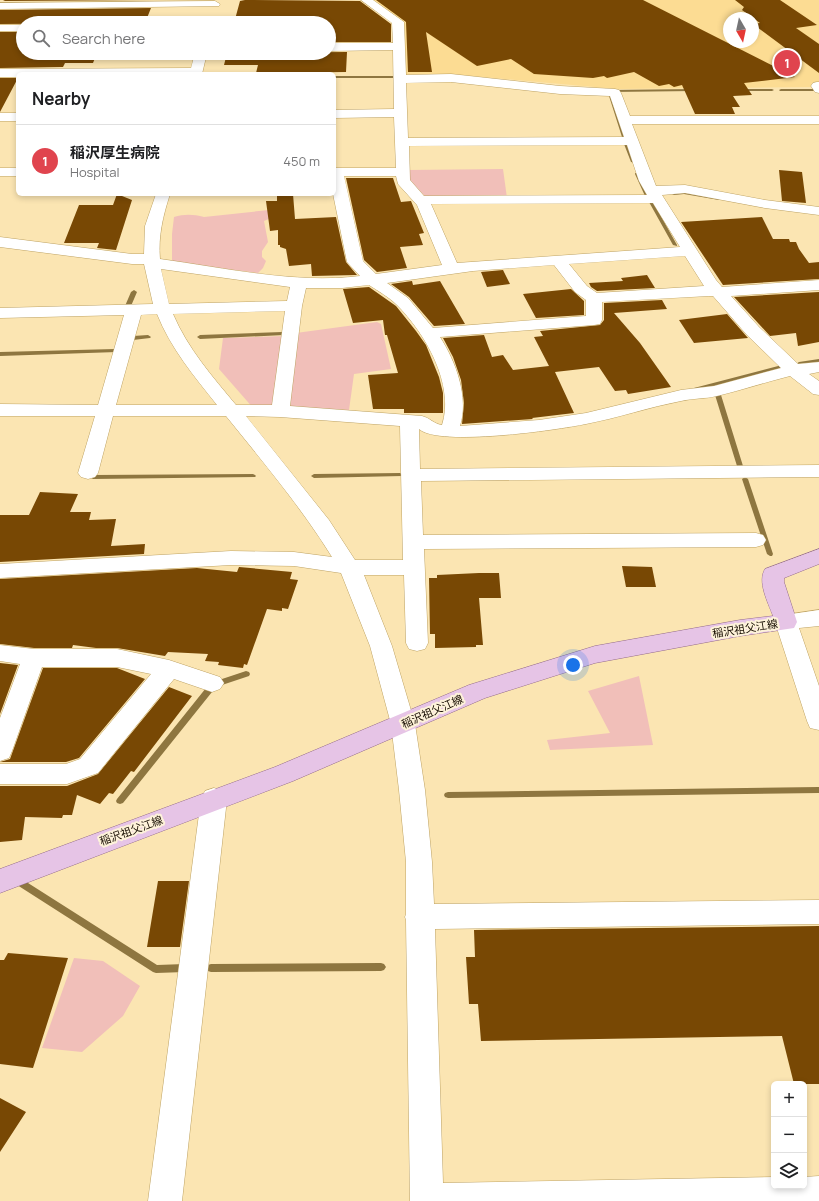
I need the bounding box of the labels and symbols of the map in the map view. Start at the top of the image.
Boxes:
north arrow [723,12,759,48]
pin: 1 [774,48,800,78]
street label: 稲沢祖父江線 [711,615,779,641]
your location [563,655,583,675]
street label: 稲沢祖父江線 [399,691,465,731]
street label: 稲沢祖父江線 [97,812,165,848]

